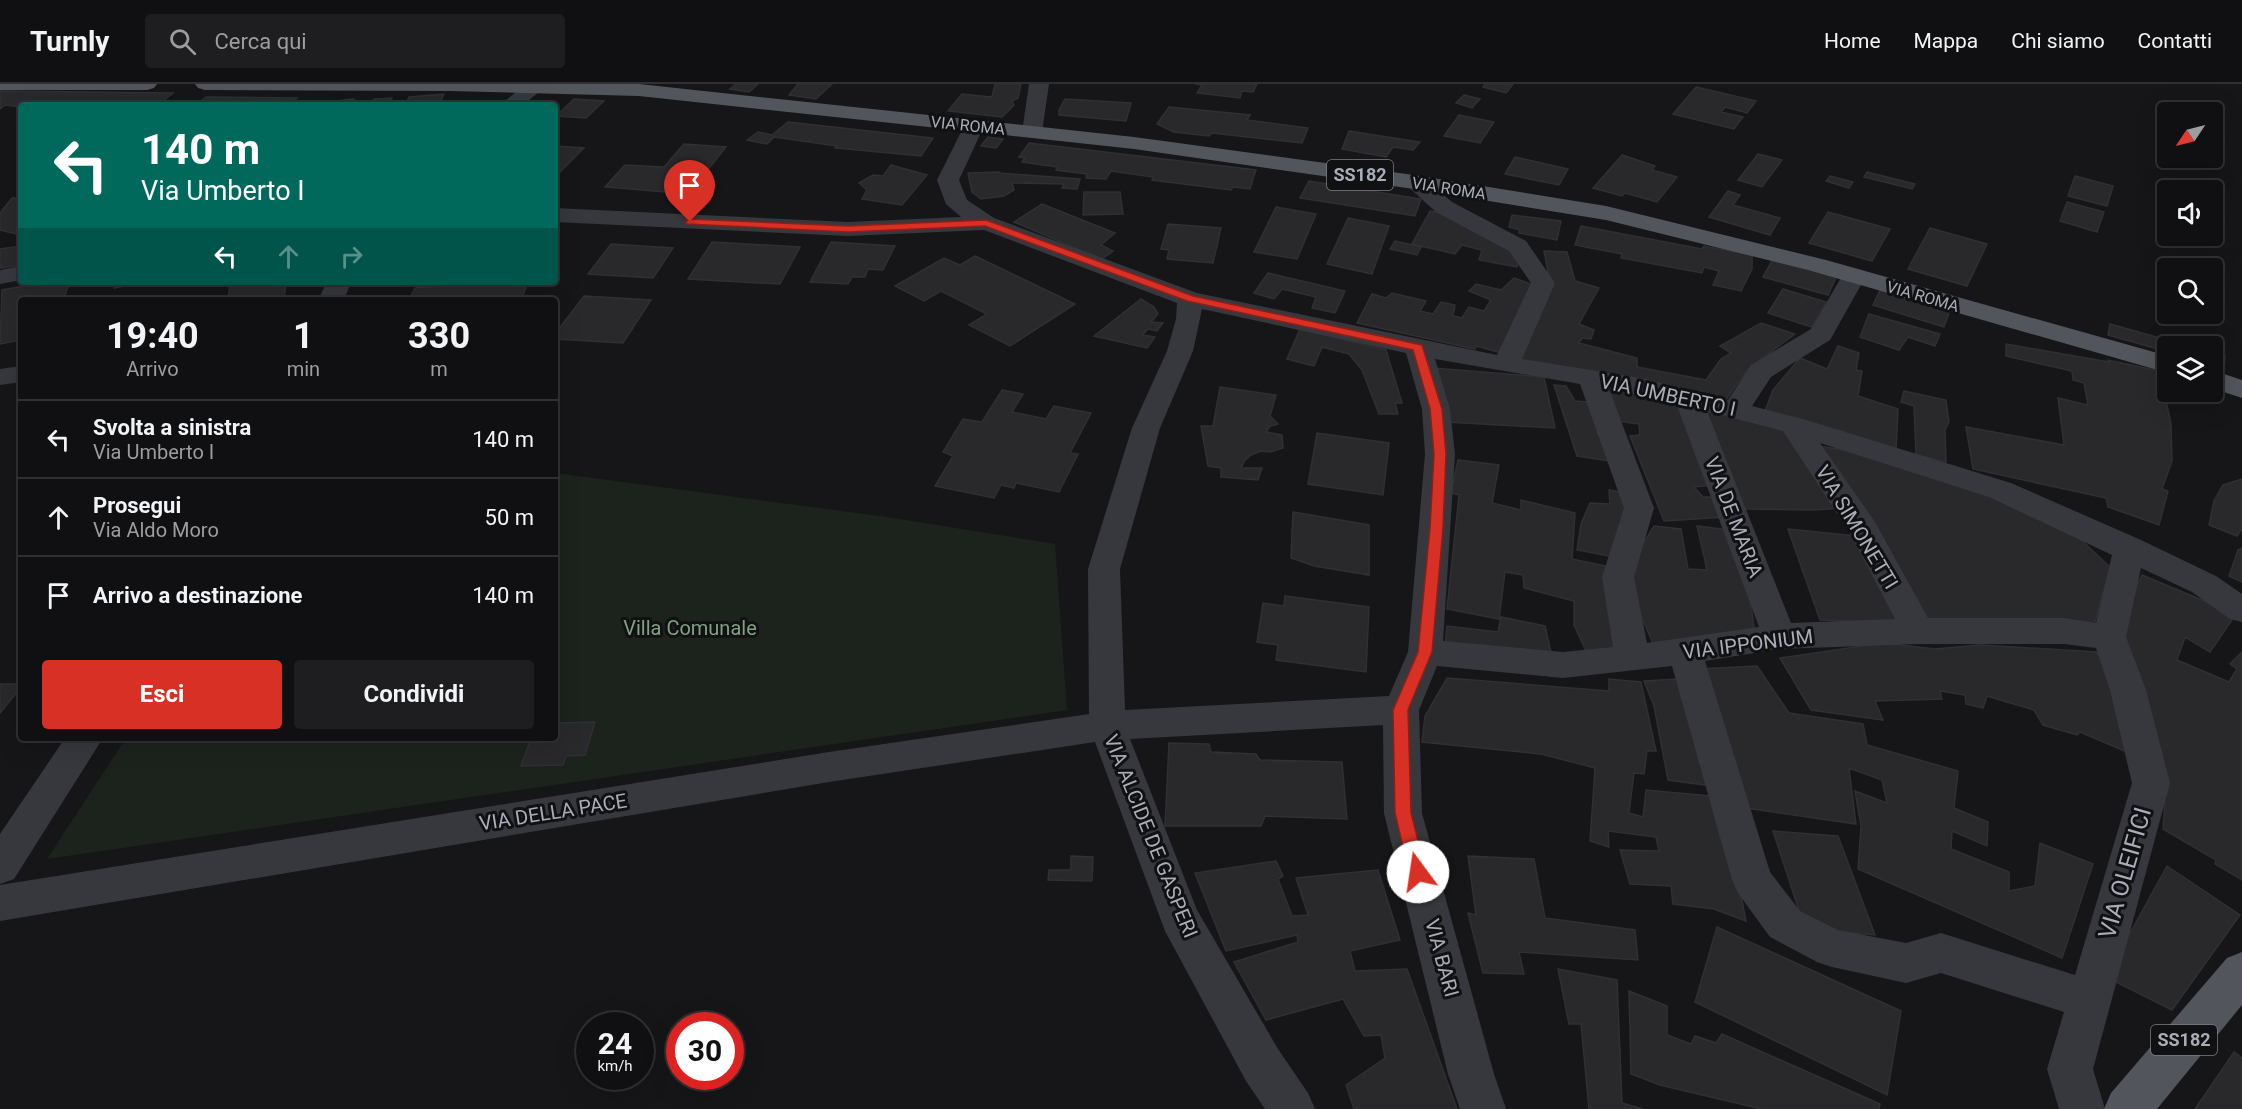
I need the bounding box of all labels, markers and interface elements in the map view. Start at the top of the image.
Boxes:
search box [145,14,565,68]
text: Turnly [30,25,109,58]
icon: search [166,25,199,58]
text: Cerca qui [214,29,307,54]
text: Home [1824,29,1881,53]
text: Mappa [1914,29,1978,53]
text: Chi siamo [2011,29,2105,53]
text: Contatti [2138,29,2212,53]
north arrow [2157,102,2223,168]
map controls [2157,102,2223,402]
street label: VIA ROMA [930,112,1007,139]
text: 140 m [141,125,260,174]
icon: left [42,126,120,204]
pin [664,160,715,222]
road number: SS182 [1327,160,1393,190]
icon: arrive [673,169,706,202]
street label: VIA ROMA [1411,173,1488,204]
text: Via Umberto I [141,175,305,207]
button: sound [2157,180,2223,246]
icon: left [209,240,242,273]
icon: ahead [272,240,305,273]
icon: right [335,240,368,273]
button: search [2157,258,2223,324]
street label: VIA ROMA [1884,277,1962,316]
text: 19:40 [106,315,199,357]
text: 1 [293,315,314,357]
text: 330 [408,315,470,357]
button: layers [2157,336,2223,402]
text: Arrivo [126,357,179,381]
text: min [287,357,320,381]
text: m [430,357,448,381]
street label: VIA UMBERTO I [1598,369,1738,421]
text: Svolta a sinistra [93,415,251,440]
icon: left [42,423,75,456]
text: 140 m [472,427,534,452]
text: Via Umberto I [93,440,214,464]
street label: VIA DE MARIA [1700,453,1768,581]
street label: VIA SIMONETTI [1811,461,1903,593]
text: Prosegui [93,493,181,518]
icon: ahead [42,501,75,534]
text: 50 m [485,505,534,530]
text: Via Aldo Moro [93,518,219,542]
icon: arrive [42,579,75,612]
text: Arrivo a destinazione [93,583,302,608]
text: 140 m [472,583,534,608]
park label: Villa Comunale [623,616,757,640]
street label: VIA IPPONIUM [1682,624,1814,664]
button: Esci [42,660,282,729]
button: Condividi [294,660,534,729]
street label: VIA ALCIDE DE GASPERI [1099,731,1203,941]
street label: VIA DELLA PACE [477,788,629,836]
street label: VIA OLEIFICI [2093,804,2157,942]
position arrow [1386,840,1450,904]
street label: VIA BARI [1420,916,1464,1000]
speed limit sign: 30 [666,1012,744,1090]
road number: SS182 [2151,1025,2217,1055]
text: 24 [598,1026,632,1061]
text: km/h [597,1057,633,1075]

